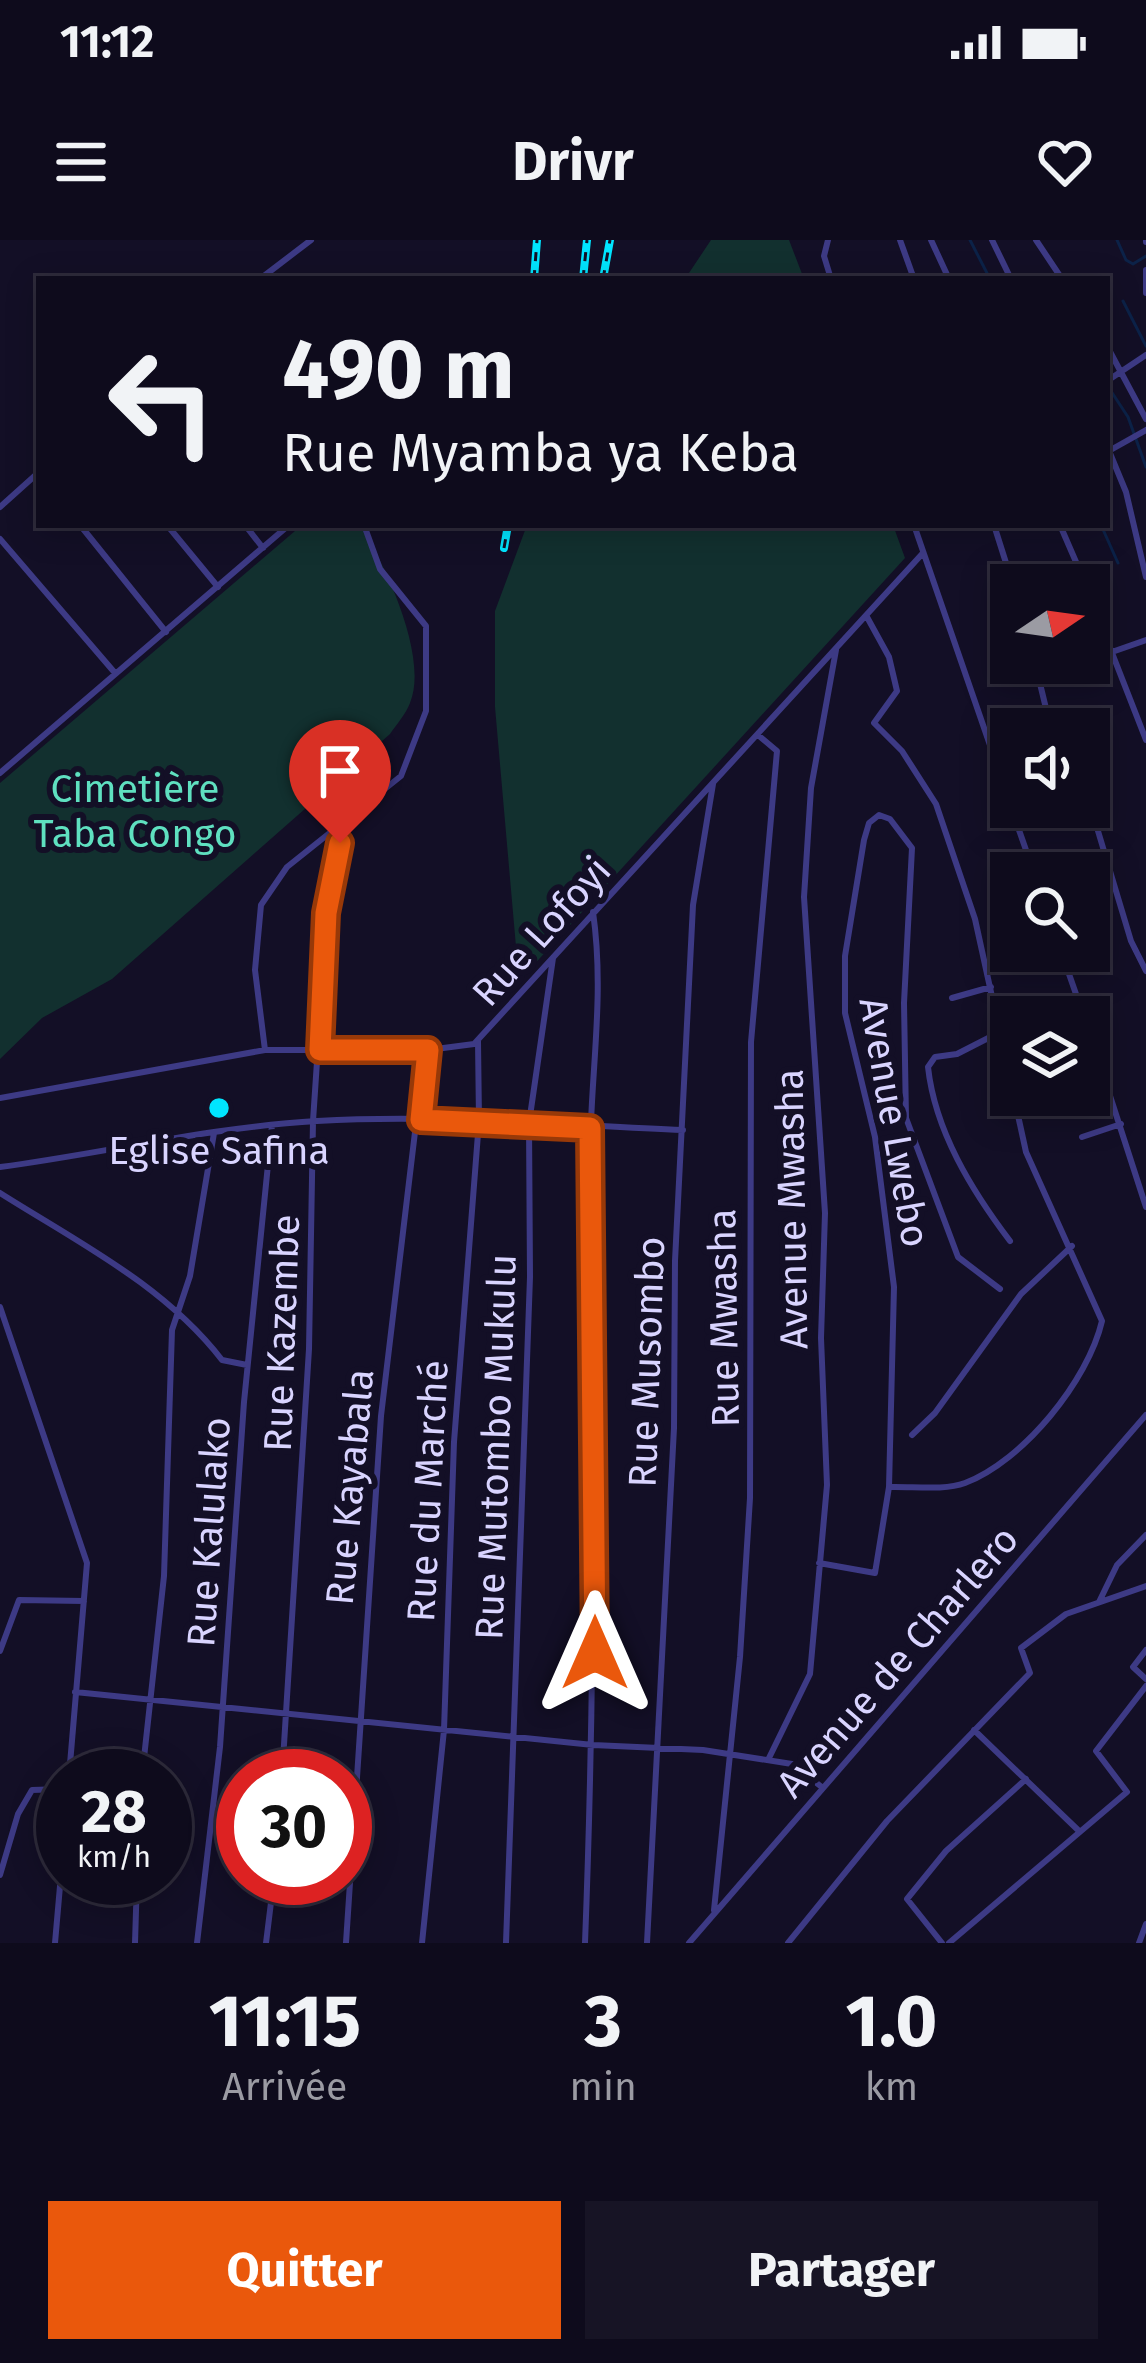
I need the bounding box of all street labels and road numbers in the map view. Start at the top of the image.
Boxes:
street label: Rue Lofoyi [463,848,621,1016]
street label: Avenue Lwebo [849,994,939,1251]
street label: Avenue Mwasha [767,1068,817,1350]
street label: Rue Mwasha [699,1208,749,1428]
street label: Rue Kazembe [255,1213,309,1453]
street label: Rue Musombo [620,1236,674,1488]
street label: Rue Mutombo Mukulu [466,1253,526,1641]
street label: Rue du Marché [398,1359,458,1623]
street label: Rue Kayabala [317,1367,383,1607]
street label: Rue Kalulako [178,1416,240,1649]
street label: Avenue de Charlero [767,1517,1028,1807]

